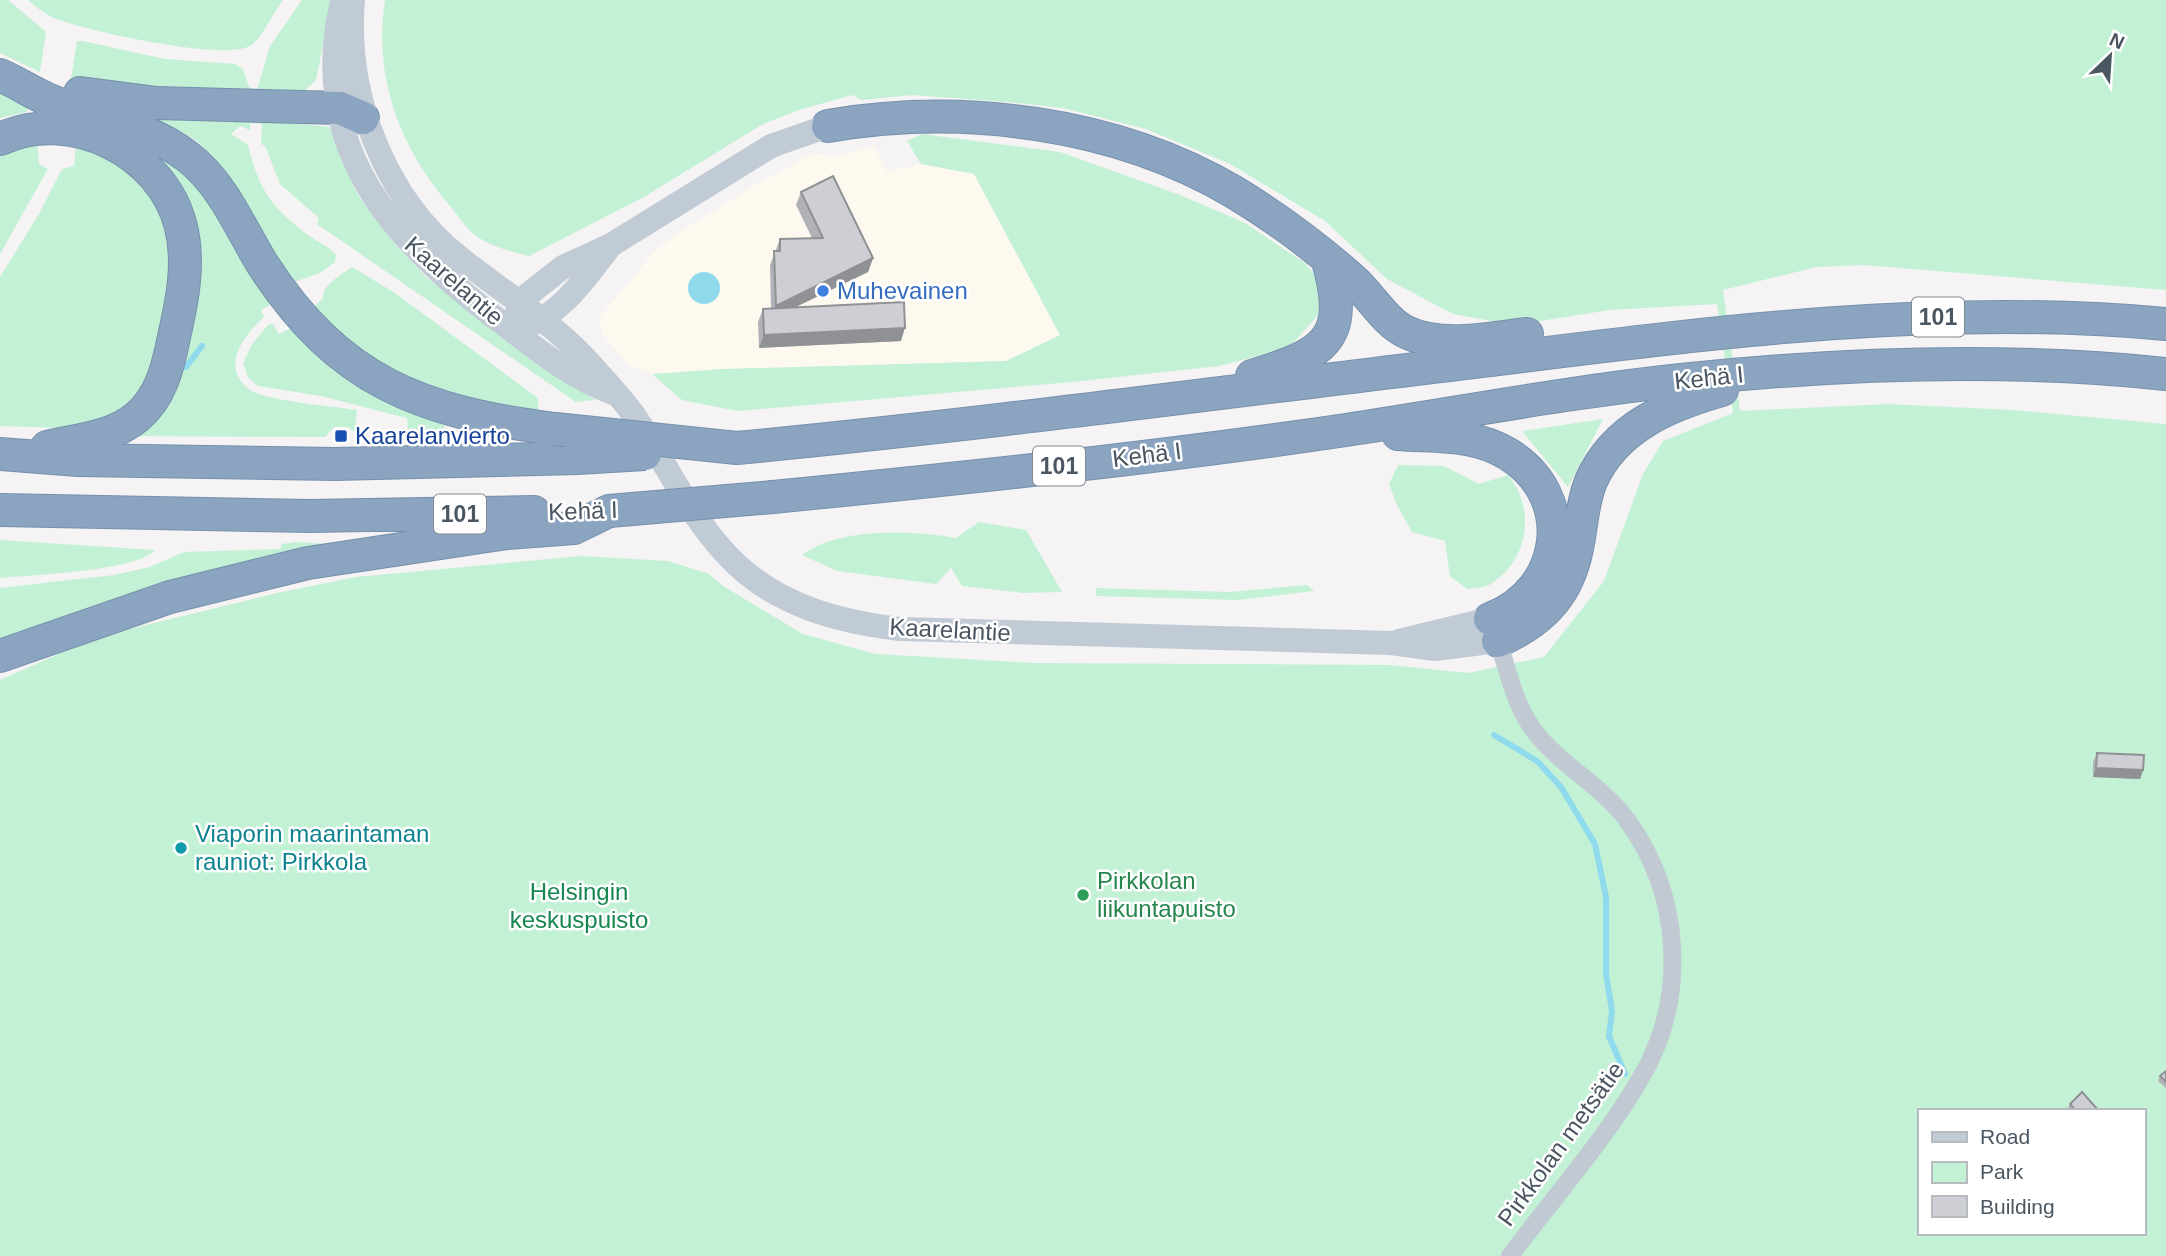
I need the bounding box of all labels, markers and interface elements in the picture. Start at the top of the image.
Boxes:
north arrow [2075,21,2145,91]
text: N [2106,29,2128,53]
street label: Kaarelantie [400,231,509,331]
place label: Muhevainen [837,277,968,304]
marker: Muhevainen [815,283,831,299]
road number: 101 [1912,298,1964,336]
street label: Kehä I [1673,360,1745,395]
place label: Kaarelanvierto [355,422,510,449]
marker: Kaarelanvierto [333,428,349,444]
street label: Kehä I [1111,437,1183,472]
road number: 101 [1033,446,1085,486]
road number: 101 [434,494,486,534]
street label: Kehä I [548,496,618,525]
street label: Kaarelantie [889,613,1011,646]
place label: Viaporin maarintaman rauniot: Pirkkola [195,820,429,875]
marker: Viaporin maarintaman rauniot: Pirkkola [173,840,189,856]
place label: Pirkkolan liikuntapuisto [1097,867,1236,922]
park label: Helsingin keskuspuisto [510,878,648,933]
marker: Pirkkolan liikuntapuisto [1075,887,1091,903]
street label: Pirkkolan metsätie [1492,1056,1629,1231]
legend [1918,1109,2145,1235]
text: Road [1980,1125,2030,1148]
text: Park [1980,1160,2024,1183]
text: Building [1980,1195,2055,1218]

